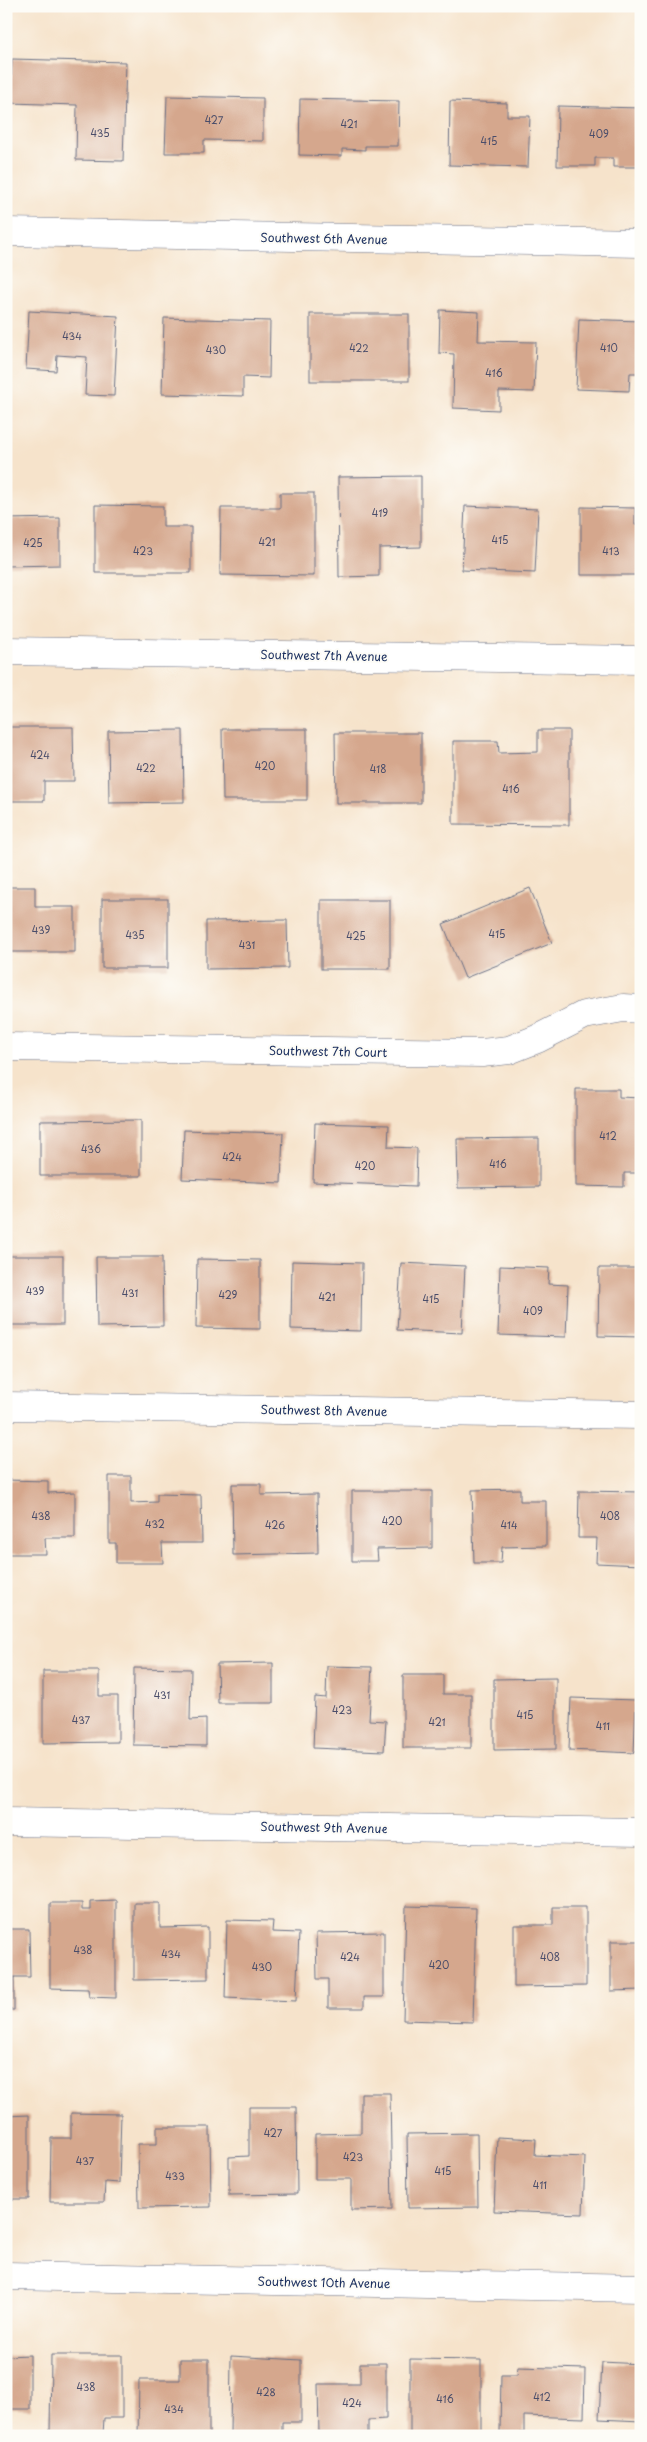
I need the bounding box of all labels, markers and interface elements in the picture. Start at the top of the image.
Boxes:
house number: 427 [205,112,224,127]
house number: 421 [340,116,358,131]
house number: 435 [90,125,110,140]
house number: 409 [589,126,609,141]
house number: 415 [481,133,497,148]
street label: Southwest 6th Avenue [260,228,388,248]
house number: 434 [62,328,82,343]
house number: 422 [349,340,369,355]
house number: 410 [600,340,618,355]
house number: 430 [206,342,226,357]
house number: 416 [485,365,503,380]
house number: 419 [372,505,388,520]
house number: 415 [492,532,508,547]
house number: 421 [258,534,276,549]
house number: 425 [23,535,43,550]
house number: 423 [133,543,153,558]
house number: 413 [602,543,620,558]
street label: Southwest 7th Avenue [260,645,388,665]
house number: 424 [30,747,50,762]
house number: 420 [255,758,275,773]
house number: 422 [136,760,156,775]
house number: 418 [370,761,386,776]
house number: 416 [502,781,520,796]
house number: 439 [32,922,50,937]
house number: 415 [489,926,505,941]
house number: 435 [125,927,145,942]
house number: 425 [346,928,366,943]
house number: 431 [239,937,256,952]
street label: Southwest 7th Court [269,1041,387,1061]
house number: 412 [599,1128,617,1143]
house number: 436 [81,1141,101,1156]
house number: 424 [222,1149,242,1164]
house number: 416 [489,1156,507,1171]
house number: 420 [355,1158,375,1173]
house number: 439 [26,1283,44,1298]
house number: 431 [122,1285,139,1300]
house number: 429 [219,1287,238,1302]
house number: 421 [318,1289,336,1304]
house number: 415 [423,1291,439,1306]
house number: 409 [523,1303,543,1318]
street label: Southwest 8th Avenue [261,1400,388,1420]
house number: 438 [31,1508,51,1523]
house number: 408 [600,1508,620,1523]
house number: 420 [382,1513,402,1528]
house number: 432 [145,1516,165,1531]
house number: 426 [265,1517,285,1532]
house number: 414 [500,1517,518,1532]
house number: 431 [154,1687,171,1702]
house number: 423 [332,1702,352,1717]
house number: 415 [517,1707,533,1722]
house number: 437 [72,1712,91,1727]
house number: 421 [428,1714,446,1729]
house number: 411 [596,1718,610,1733]
street label: Southwest 9th Avenue [260,1817,388,1837]
house number: 438 [73,1942,93,1957]
house number: 434 [161,1946,181,1961]
house number: 424 [340,1949,360,1964]
house number: 408 [540,1949,560,1964]
house number: 420 [429,1957,449,1972]
house number: 430 [252,1959,272,1974]
house number: 427 [264,2125,283,2140]
house number: 423 [343,2149,363,2164]
house number: 437 [76,2153,95,2168]
house number: 415 [435,2163,451,2178]
house number: 433 [165,2168,185,2183]
house number: 411 [533,2177,547,2192]
street label: Southwest 10th Avenue [258,2272,391,2292]
house number: 438 [76,2379,96,2394]
house number: 428 [256,2384,276,2399]
house number: 412 [533,2389,551,2404]
house number: 416 [436,2391,454,2406]
house number: 424 [342,2395,362,2410]
house number: 434 [164,2401,184,2416]

